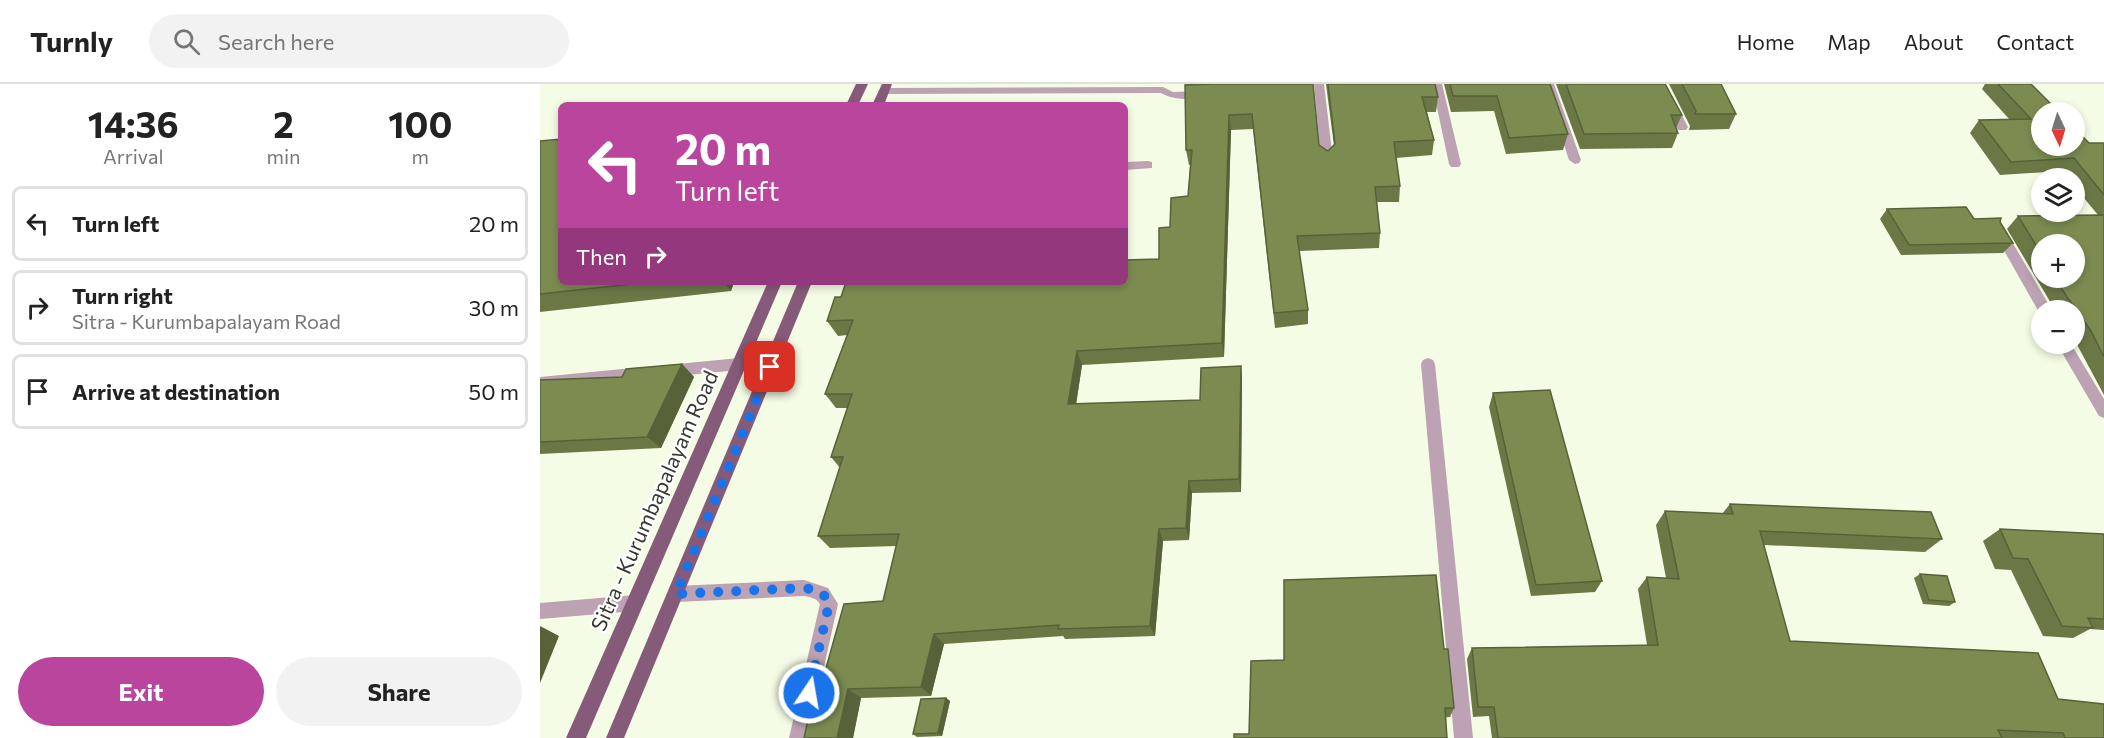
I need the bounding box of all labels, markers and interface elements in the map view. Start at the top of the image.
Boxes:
search box [149,14,569,68]
text: Turnly [30,24,113,58]
icon: search [170,25,203,58]
text: Search here [218,28,334,55]
text: Home [1737,29,1794,54]
text: Map [1827,29,1871,54]
text: About [1904,29,1963,54]
text: Contact [1996,29,2074,54]
text: 14:36 [88,101,179,145]
text: 2 [273,101,294,145]
text: 100 [388,101,452,145]
north arrow [2031,102,2085,156]
map controls [2031,102,2085,354]
text: 20 m [675,122,771,174]
icon: left [576,126,654,204]
text: Arrival [103,144,163,168]
text: min [266,144,301,168]
text: m [412,144,429,168]
button: layers [2031,168,2085,222]
text: Turn left [675,174,779,207]
icon: left [21,207,54,240]
text: Turn left [72,210,159,237]
text: 20 m [469,210,519,237]
button: + [2031,234,2085,288]
icon: right [639,240,672,273]
text: Then [576,243,627,270]
text: Turn right [72,282,173,309]
icon: right [21,291,54,324]
text: 30 m [469,294,519,321]
button: − [2031,300,2085,354]
text: Sitra - Kurumbapalayam Road [72,309,341,333]
pin [744,341,795,392]
icon: arrive [753,350,786,383]
street label: Sitra - Kurumbapalayam Road [585,366,722,634]
icon: arrive [21,375,54,408]
text: Arrive at destination [72,378,280,405]
text: 50 m [469,378,519,405]
button: Exit [18,657,264,726]
button: Share [276,657,522,726]
position arrow [777,661,841,725]

